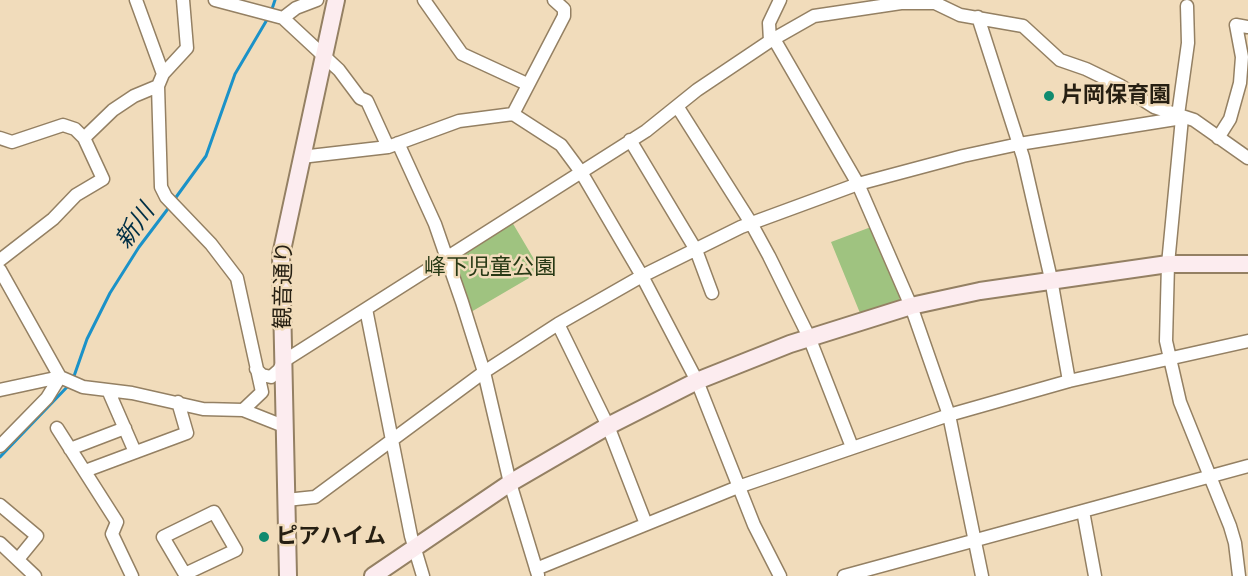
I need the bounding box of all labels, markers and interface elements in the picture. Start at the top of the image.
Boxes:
place label: 片岡保育園 [1061,83,1171,109]
marker: 片岡保育園 [1042,89,1056,103]
water label: 新川 [110,199,162,255]
street label: 観音通り [271,241,299,329]
park label: 峰下児童公園 [424,255,556,281]
place label: ピアハイム [276,524,386,550]
marker: ピアハイム [257,530,271,544]

